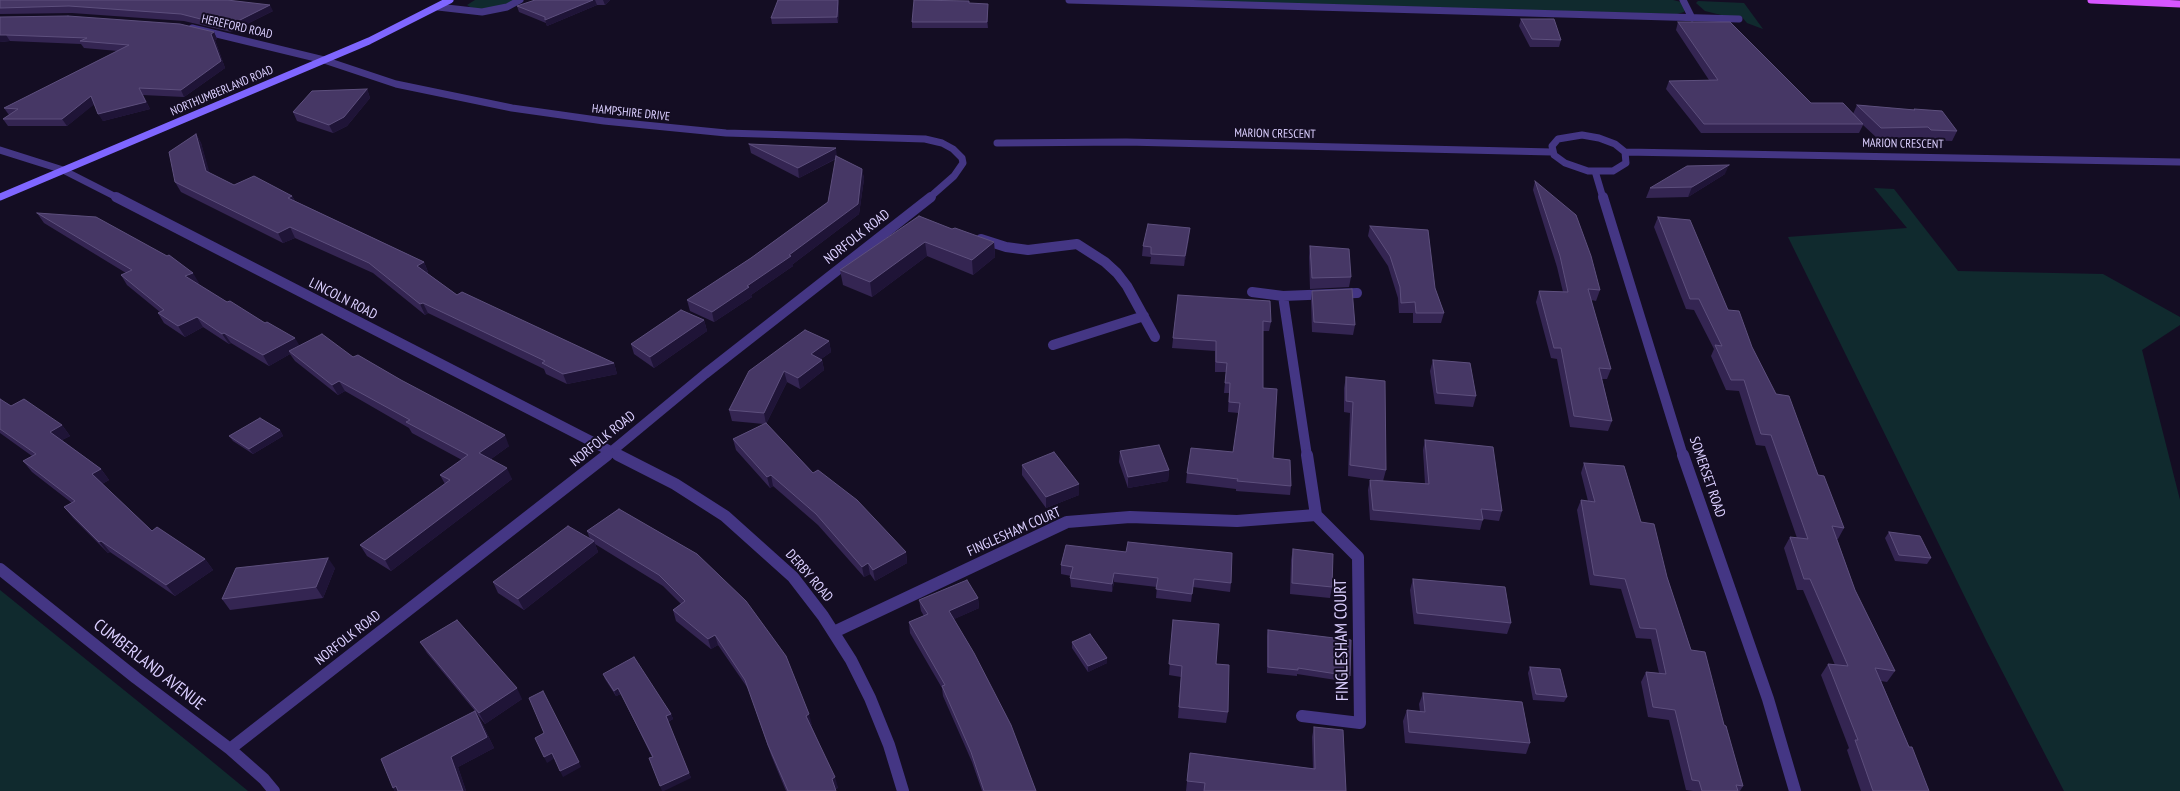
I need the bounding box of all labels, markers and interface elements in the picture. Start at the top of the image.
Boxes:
street label: HEREFORD ROAD [200,12,274,42]
street label: NORTHUMBERLAND ROAD [168,63,276,119]
street label: HAMPSHIRE DRIVE [591,102,671,124]
street label: MARION CRESCENT [1234,126,1316,142]
street label: MARION CRESCENT [1862,136,1944,152]
street label: NORFOLK ROAD [821,206,893,268]
street label: LINCOLN ROAD [306,275,380,323]
street label: NORFOLK ROAD [567,408,639,470]
street label: SOMERSET ROAD [1685,434,1729,520]
street label: FINGLESHAM COURT [965,504,1063,560]
street label: DERBY ROAD [782,546,836,606]
street label: FINGLESHAM COURT [1331,579,1353,701]
street label: NORFOLK ROAD [312,607,384,669]
street label: CUMBERLAND AVENUE [89,615,209,715]

